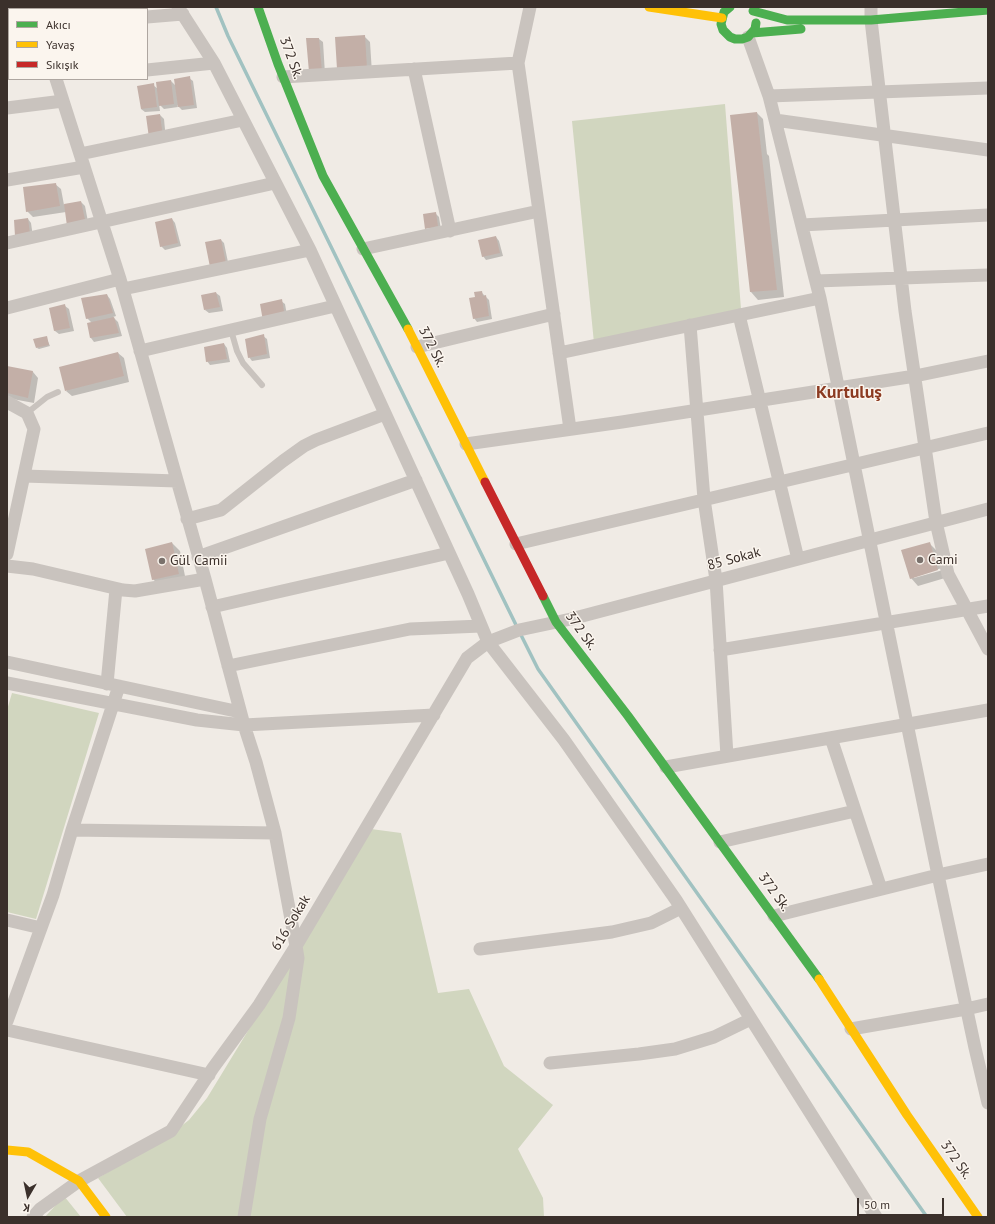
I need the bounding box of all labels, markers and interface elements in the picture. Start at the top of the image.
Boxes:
legend [8,8,148,80]
text: Akıcı [46,17,71,32]
street label: 372 Sk. [276,35,306,81]
text: Yavaş [46,37,75,52]
text: Sıkışık [46,57,79,72]
street label: 372 Sk. [415,324,449,370]
district label: Kurtuluş [816,382,882,404]
street label: 85 Sokak [706,544,762,574]
place label: Cami [928,552,958,568]
place label: Gül Camii [170,553,228,569]
marker: Cami [915,555,925,565]
marker: Gül Camii [157,556,167,566]
street label: 372 Sk. [561,608,601,654]
street label: 372 Sk. [754,869,794,915]
street label: 616 Sokak [268,892,314,954]
street label: 372 Sk. [937,1137,975,1183]
north arrow [8,1176,48,1216]
scale bar [859,1190,946,1216]
text: 50 m [864,1197,890,1212]
text: K [22,1200,31,1215]

